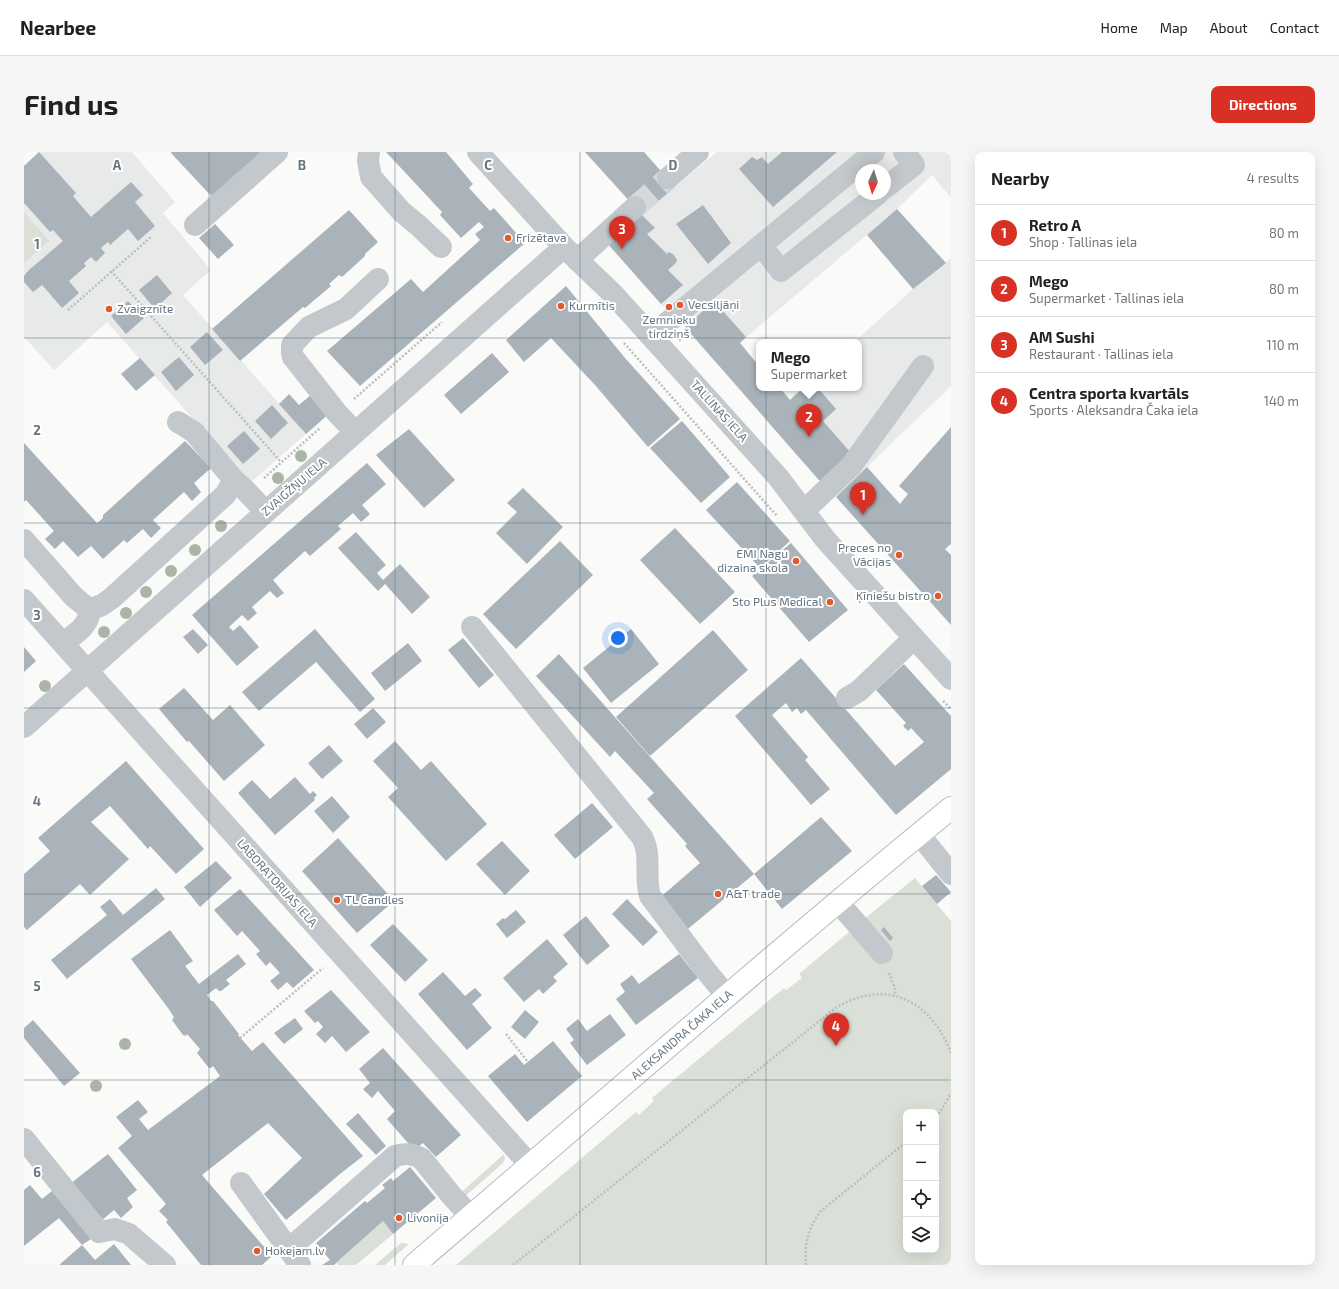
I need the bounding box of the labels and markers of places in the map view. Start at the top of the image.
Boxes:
pin: 3 [609,216,635,249]
place label: Frizētava [516,230,567,244]
marker: Frizētava [503,233,513,243]
place label: Vecsiljāņi [688,297,739,313]
place label: Kurmītis [569,298,615,312]
marker: Vecsiljāņi [675,300,685,310]
place label: Zvaigznīte [117,301,173,315]
marker: Kurmītis [556,301,566,311]
marker: Zemnieku tirdziņš [664,302,674,312]
marker: Zvaigznīte [104,304,114,314]
place label: Zemnieku tirdziņš [642,312,696,342]
pin: 2 [796,404,822,437]
pin: 1 [850,482,876,515]
place label: Preces no Vācijas [838,540,891,569]
place label: EMI Nagu dizaina skola [717,546,788,574]
marker: Preces no Vācijas [894,550,904,560]
marker: EMI Nagu dizaina skola [791,556,801,566]
place label: Ķīniešu bistro [856,588,930,604]
marker: Ķīniešu bistro [933,591,943,601]
place label: Sto Plus Medical [732,594,822,608]
marker: Sto Plus Medical [825,597,835,607]
place label: A&T trade [726,886,780,900]
marker: A&T trade [713,889,723,899]
place label: TL Candles [345,892,404,906]
marker: TL Candles [332,895,342,905]
pin: 4 [823,1013,849,1046]
place label: Livonija [407,1210,449,1225]
marker: Livonija [394,1213,404,1223]
place label: Hokejam.lv [265,1243,325,1258]
marker: Hokejam.lv [252,1246,262,1256]

